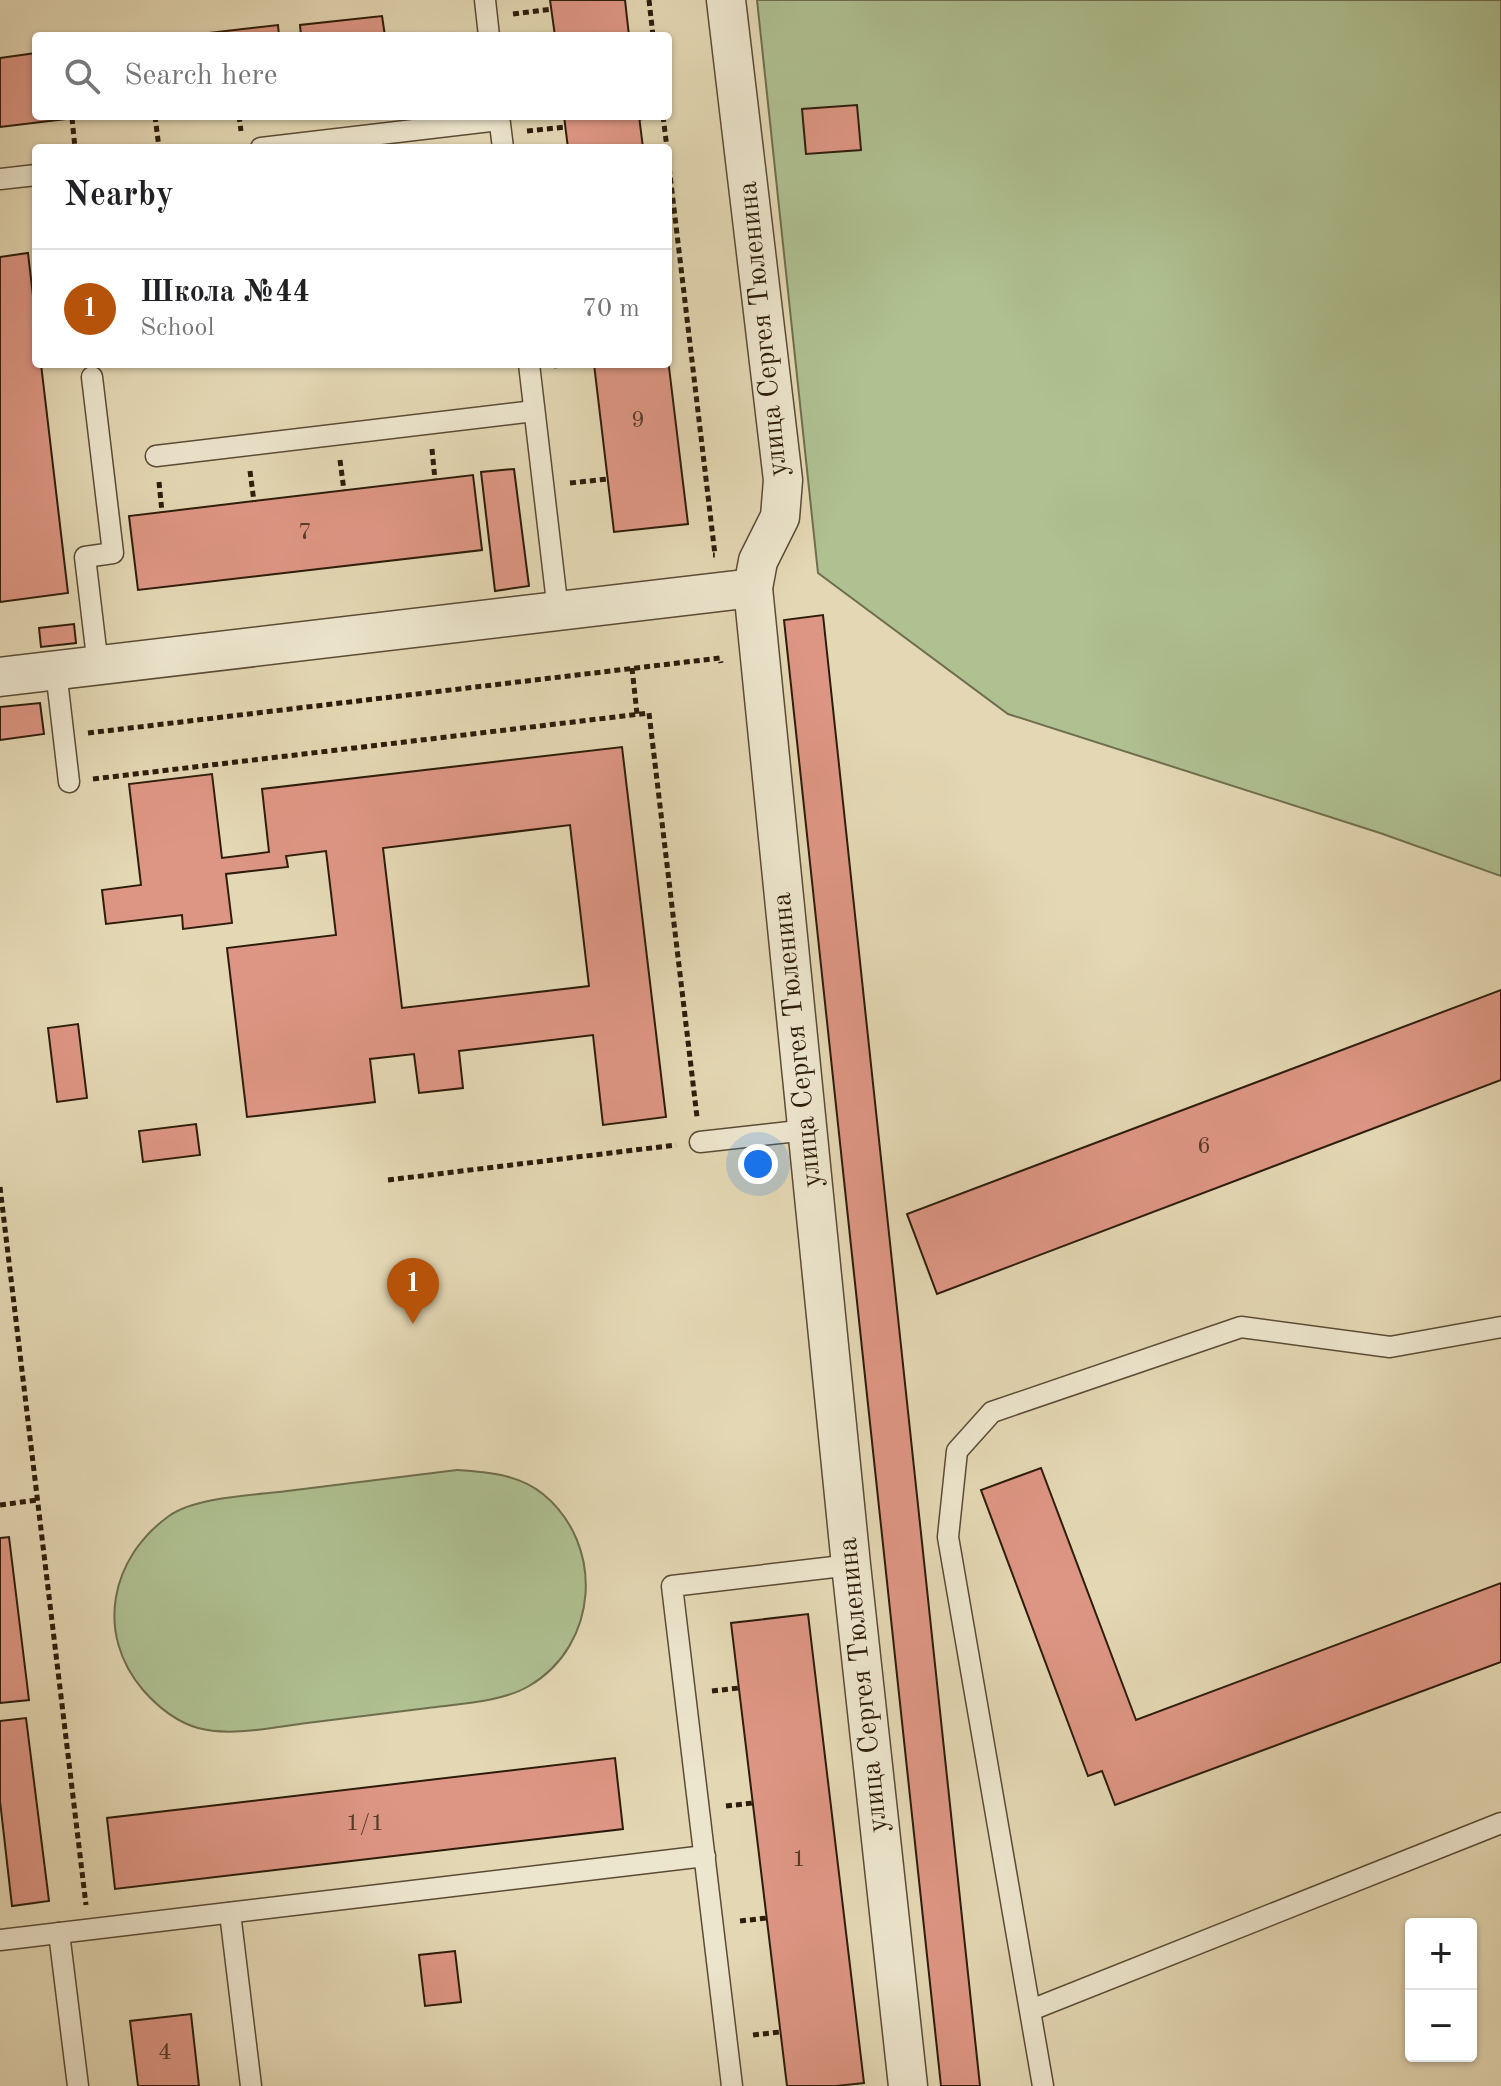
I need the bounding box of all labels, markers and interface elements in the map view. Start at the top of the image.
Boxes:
search box [32,32,672,120]
icon: search [60,54,104,98]
text: Search here [124,61,278,91]
text: Nearby [64,179,174,213]
street label: улица Сергея Тюленина [735,180,793,478]
text: Школа №44 [140,278,310,308]
text: 1 [82,296,98,322]
text: 70 m [582,296,640,322]
text: School [140,315,214,341]
house number: 9 [631,409,645,433]
house number: 7 [298,521,312,545]
street label: улица Сергея Тюленина [769,891,827,1189]
house number: 6 [1197,1135,1211,1159]
your location [738,1144,778,1184]
pin: 1 [387,1258,439,1324]
street label: улица Сергея Тюленина [835,1536,893,1834]
house number: 1/1 [346,1812,384,1836]
house number: 1 [792,1848,806,1872]
map controls [1405,1918,1477,2062]
button: + [1405,1918,1477,1990]
button: − [1405,1990,1477,2062]
house number: 4 [158,2041,172,2065]

